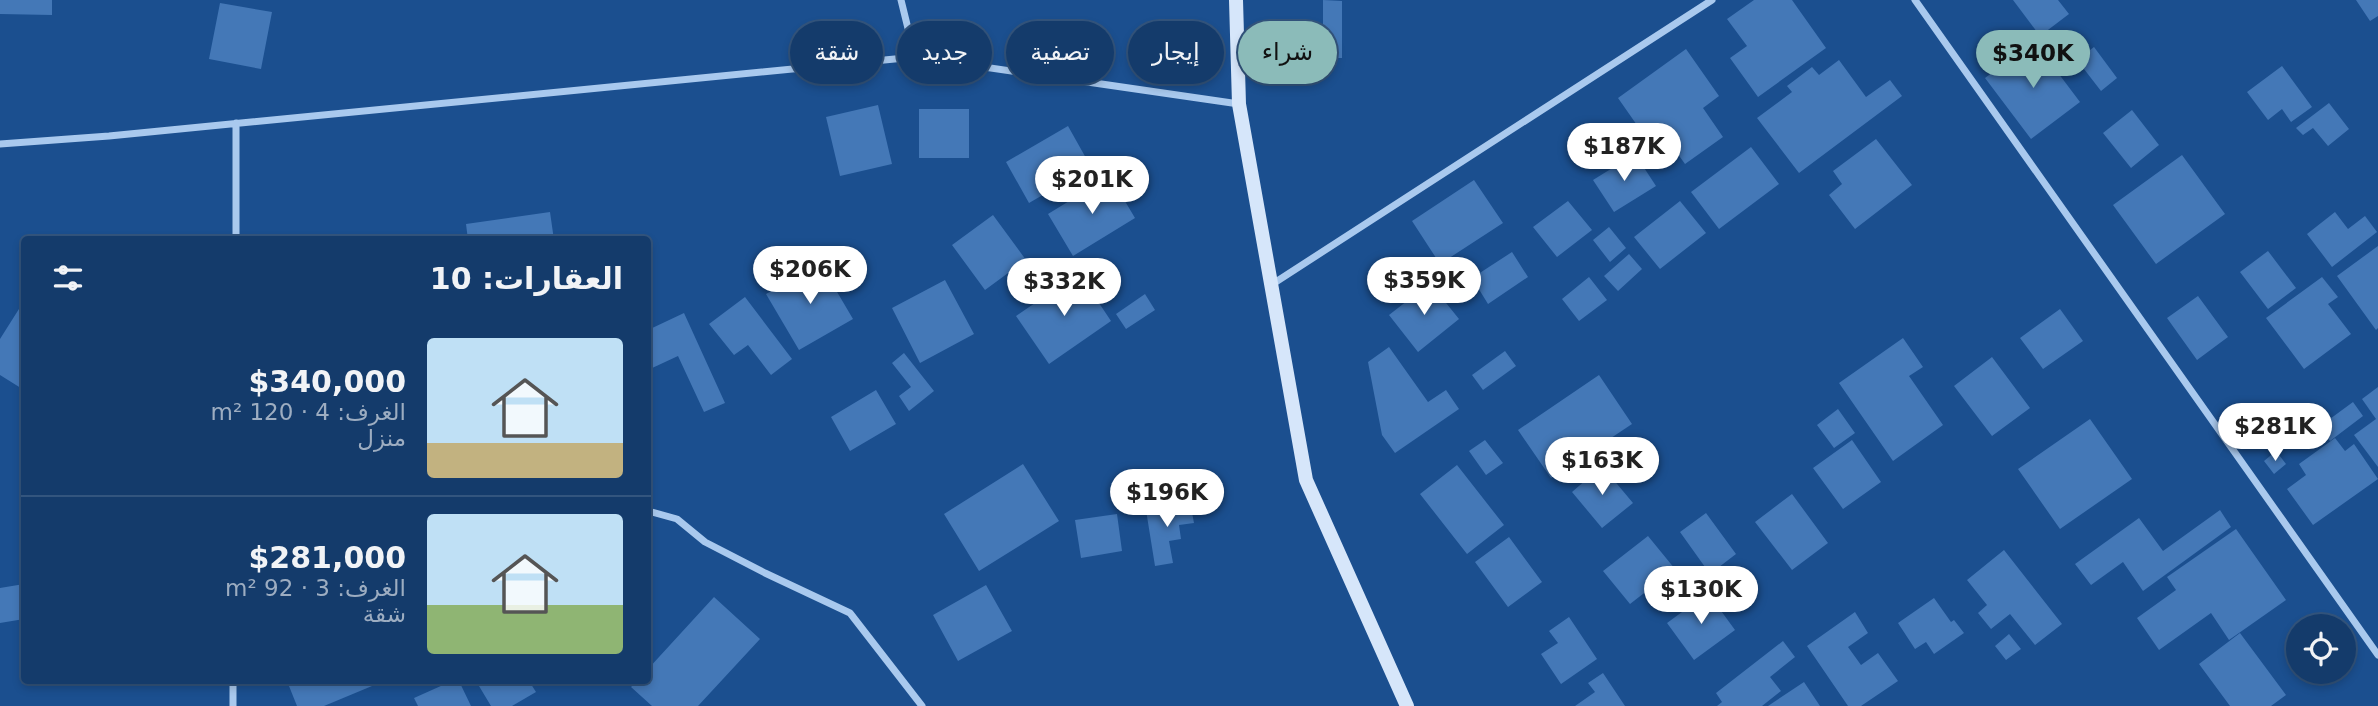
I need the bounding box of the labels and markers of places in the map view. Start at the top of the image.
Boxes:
pin: $340K [1984,31,2082,90]
pin: $187K [1575,124,1673,183]
pin: $201K [1043,156,1141,216]
pin: $206K [761,246,859,306]
pin: $332K [1015,258,1113,318]
pin: $359K [1375,258,1473,317]
pin: $281K [2226,404,2324,463]
pin: $163K [1553,438,1651,497]
pin: $196K [1118,470,1216,529]
pin: $130K [1652,566,1750,626]

